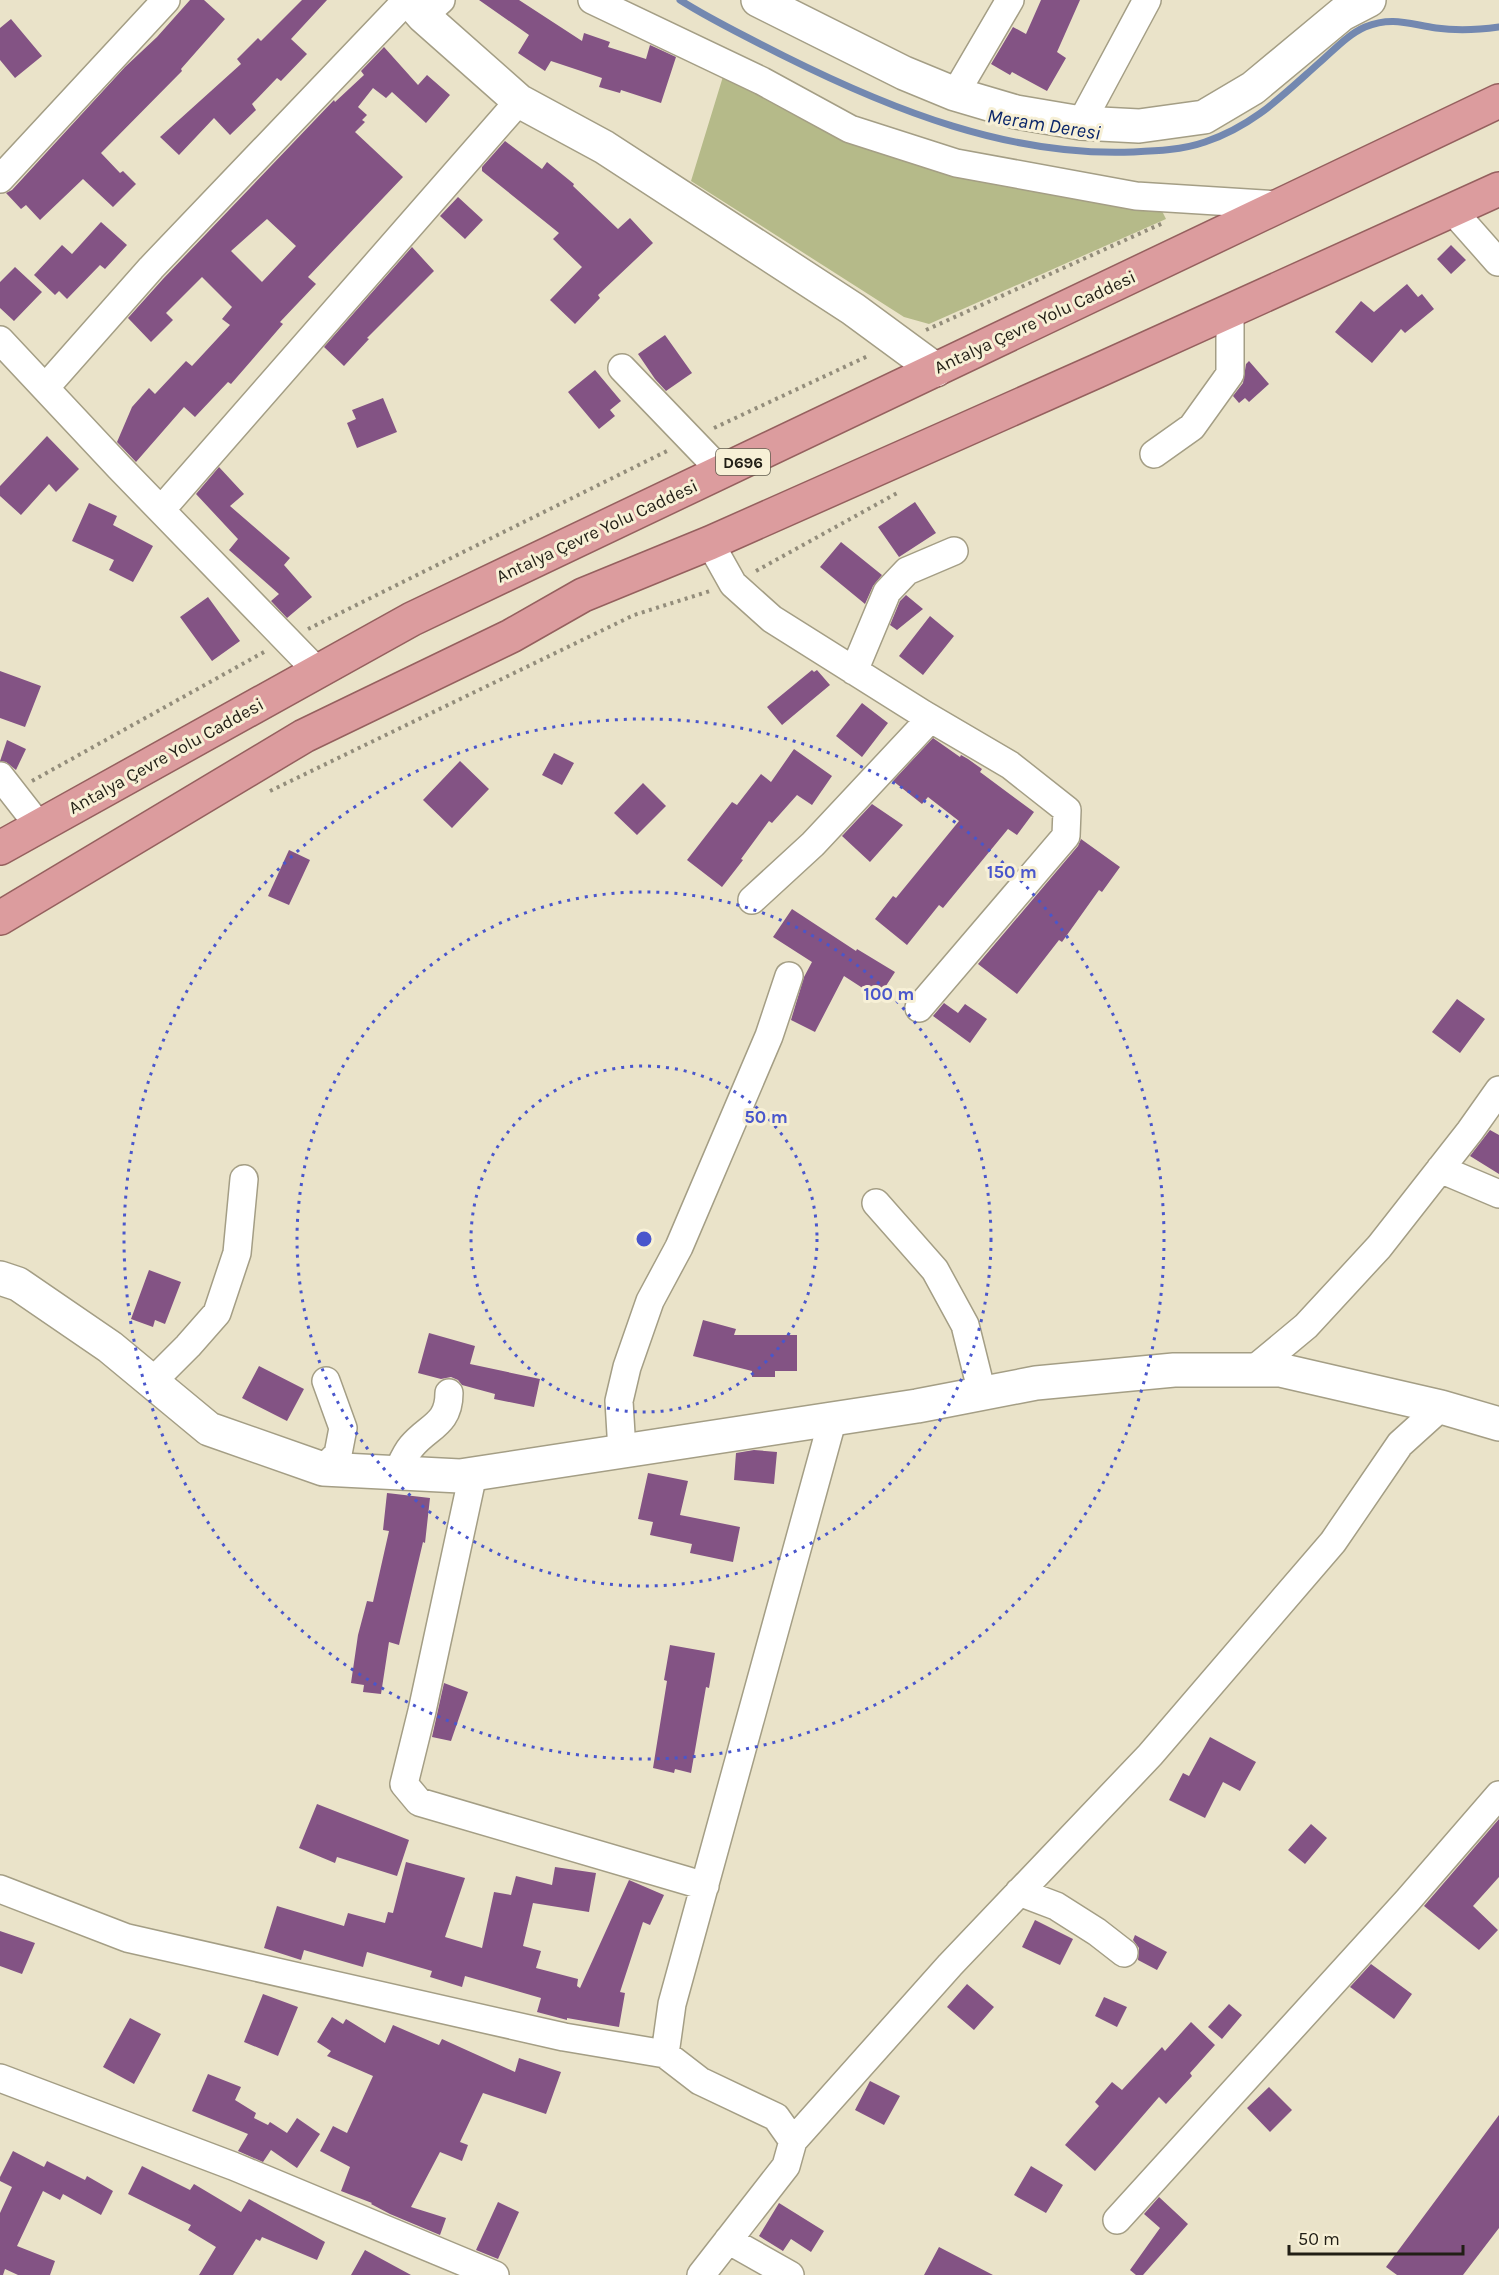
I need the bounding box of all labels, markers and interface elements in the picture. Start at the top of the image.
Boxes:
water label: Meram Deresi [985,104,1102,145]
street label: Antalya Çevre Yolu Caddesi [931,266,1139,378]
road number: D696 [716,449,770,475]
street label: Antalya Çevre Yolu Caddesi [493,475,701,587]
street label: Antalya Çevre Yolu Caddesi [64,693,268,819]
text: 150 m [987,861,1037,883]
text: 100 m [864,983,914,1005]
text: 50 m [744,1106,788,1128]
centre of rings [634,1229,654,1249]
scale bar [1289,2218,1463,2256]
text: 50 m [1298,2228,1340,2250]

